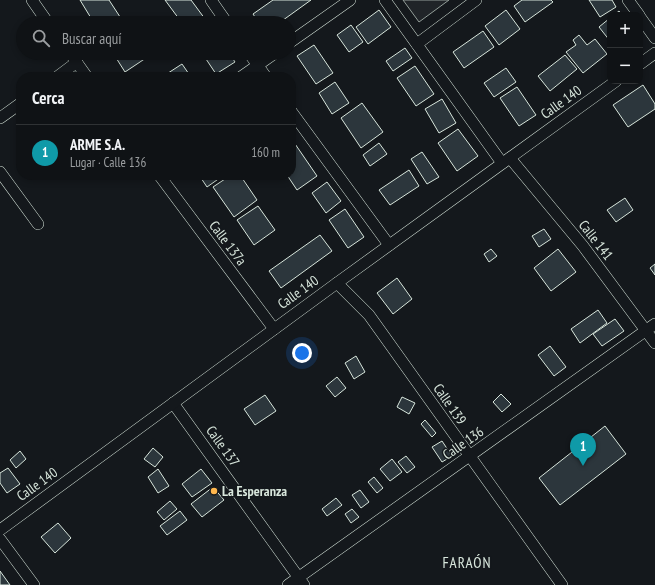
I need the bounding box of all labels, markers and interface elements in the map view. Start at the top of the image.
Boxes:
map controls [607,12,643,84]
button: + [607,12,643,48]
search box [16,16,296,60]
icon: search [30,27,52,49]
text: Buscar aquí [62,29,122,48]
button: − [607,48,643,84]
street label: Calle 140 [537,81,585,123]
text: Cerca [32,87,65,109]
text: ARME S.A. [70,135,125,154]
text: 1 [42,144,48,161]
text: 160 m [251,144,280,161]
text: Lugar · Calle 136 [70,154,146,171]
street label: Calle 141 [575,216,617,264]
street label: Calle 137a [205,217,251,269]
street label: Calle 140 [274,271,322,313]
your location [292,343,312,363]
street label: Calle 139 [429,380,471,428]
street label: Calle 137 [202,422,244,470]
street label: Calle 136 [439,422,487,464]
pin: 1 [570,433,596,466]
street label: Calle 140 [13,463,61,505]
place label: La Esperanza [222,482,287,500]
marker: La Esperanza [209,486,219,496]
district label: FARAÓN [442,553,492,572]

